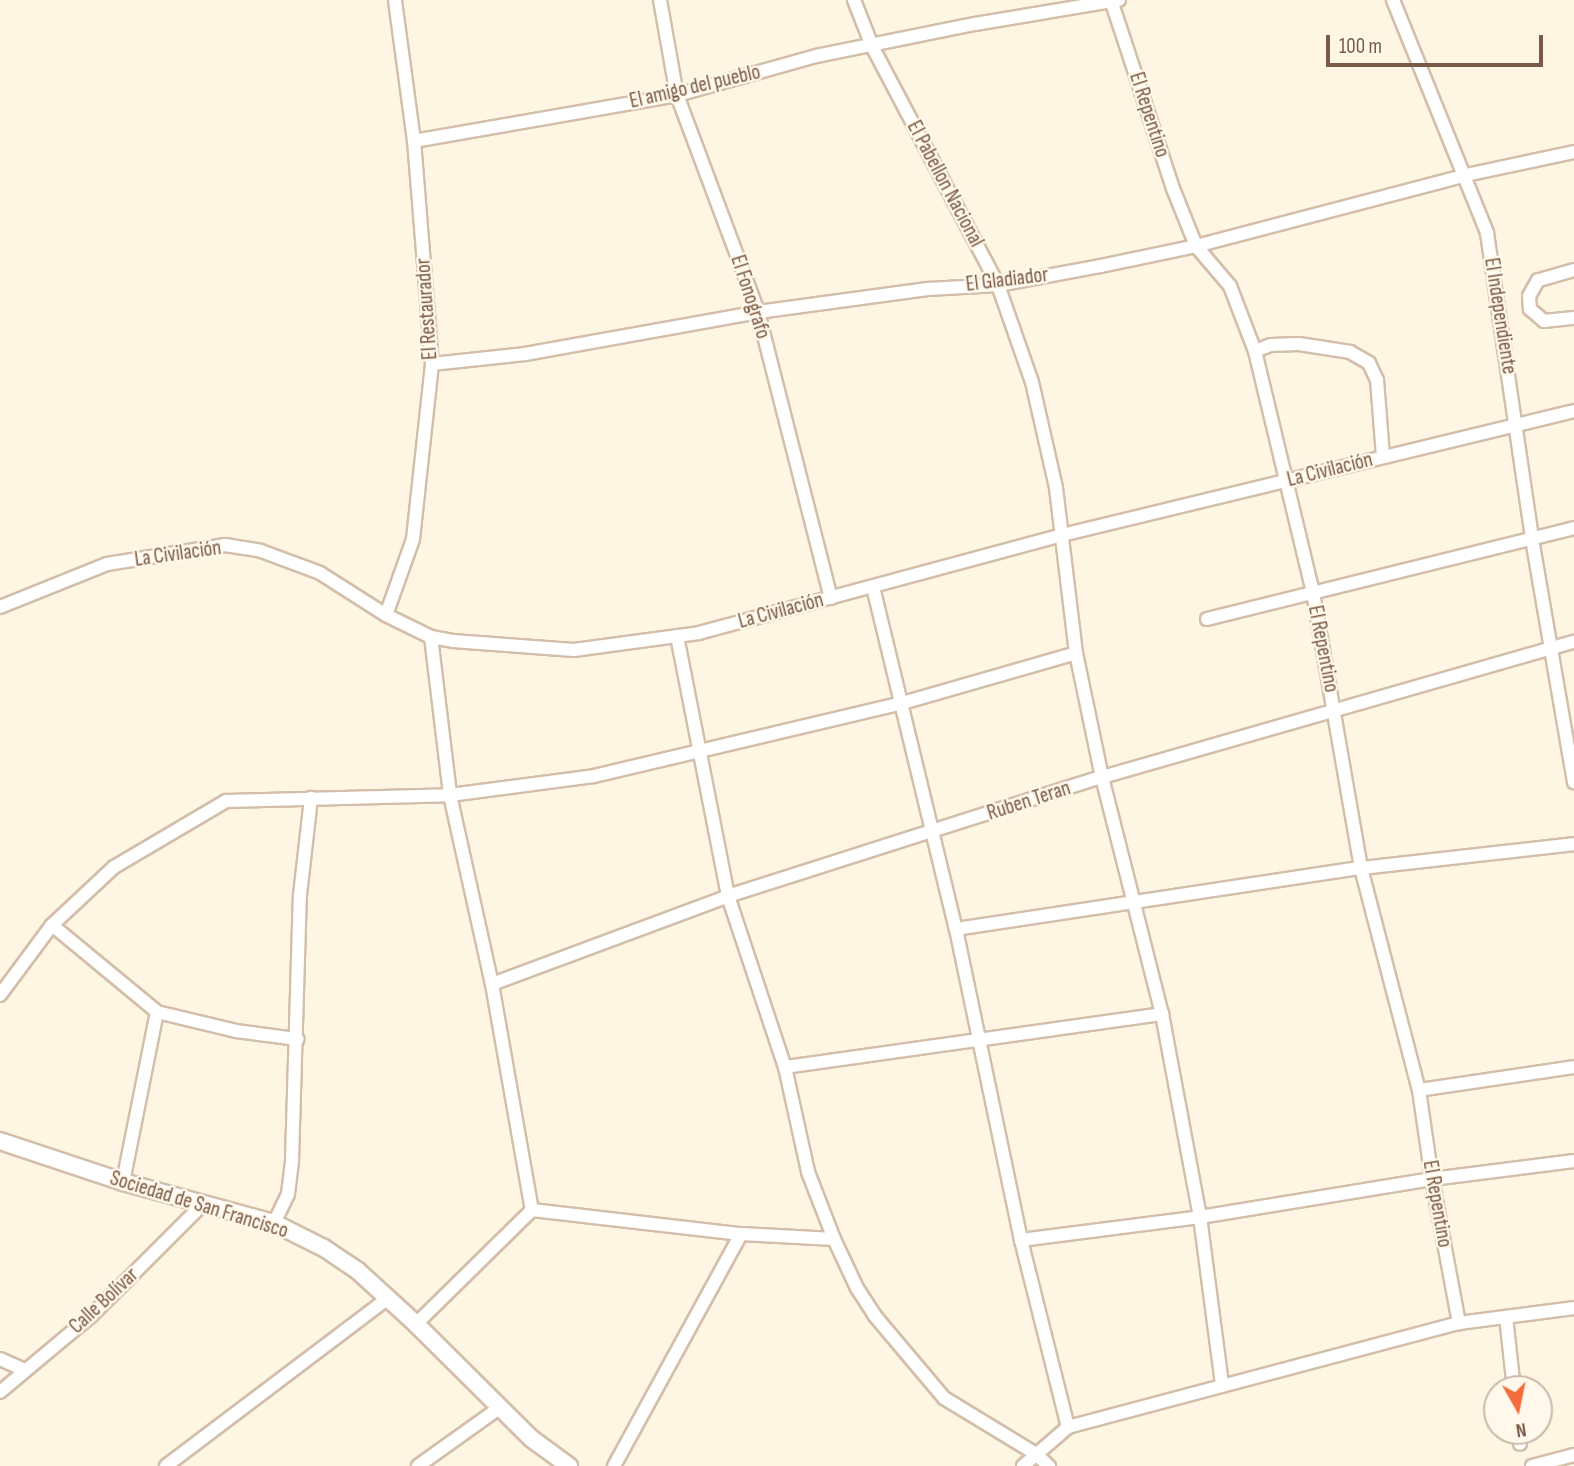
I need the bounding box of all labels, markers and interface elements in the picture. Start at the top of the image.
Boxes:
scale bar [1329,21,1546,65]
text: 100 m [1339,34,1382,59]
street label: El amigo del pueblo [627,60,763,114]
street label: El Repentino [1123,69,1175,161]
street label: El Pabellon Nacional [901,117,989,251]
street label: El Fonografo [725,252,775,342]
street label: El Independiente [1478,256,1522,376]
street label: El Restaurador [411,257,443,361]
street label: El Gladiador [964,262,1050,298]
street label: La Civilación [1285,447,1375,493]
street label: La Civilación [133,535,223,573]
street label: La Civilación [736,588,826,634]
street label: El Repentino [1302,603,1344,695]
street label: Ruben Teran [984,776,1074,826]
street label: El Repentino [1417,1158,1457,1250]
street label: Sociedad de San Francisco [107,1166,291,1244]
street label: Calle Bolívar [64,1263,144,1339]
north arrow [1483,1375,1553,1445]
text: N [1514,1417,1528,1441]

